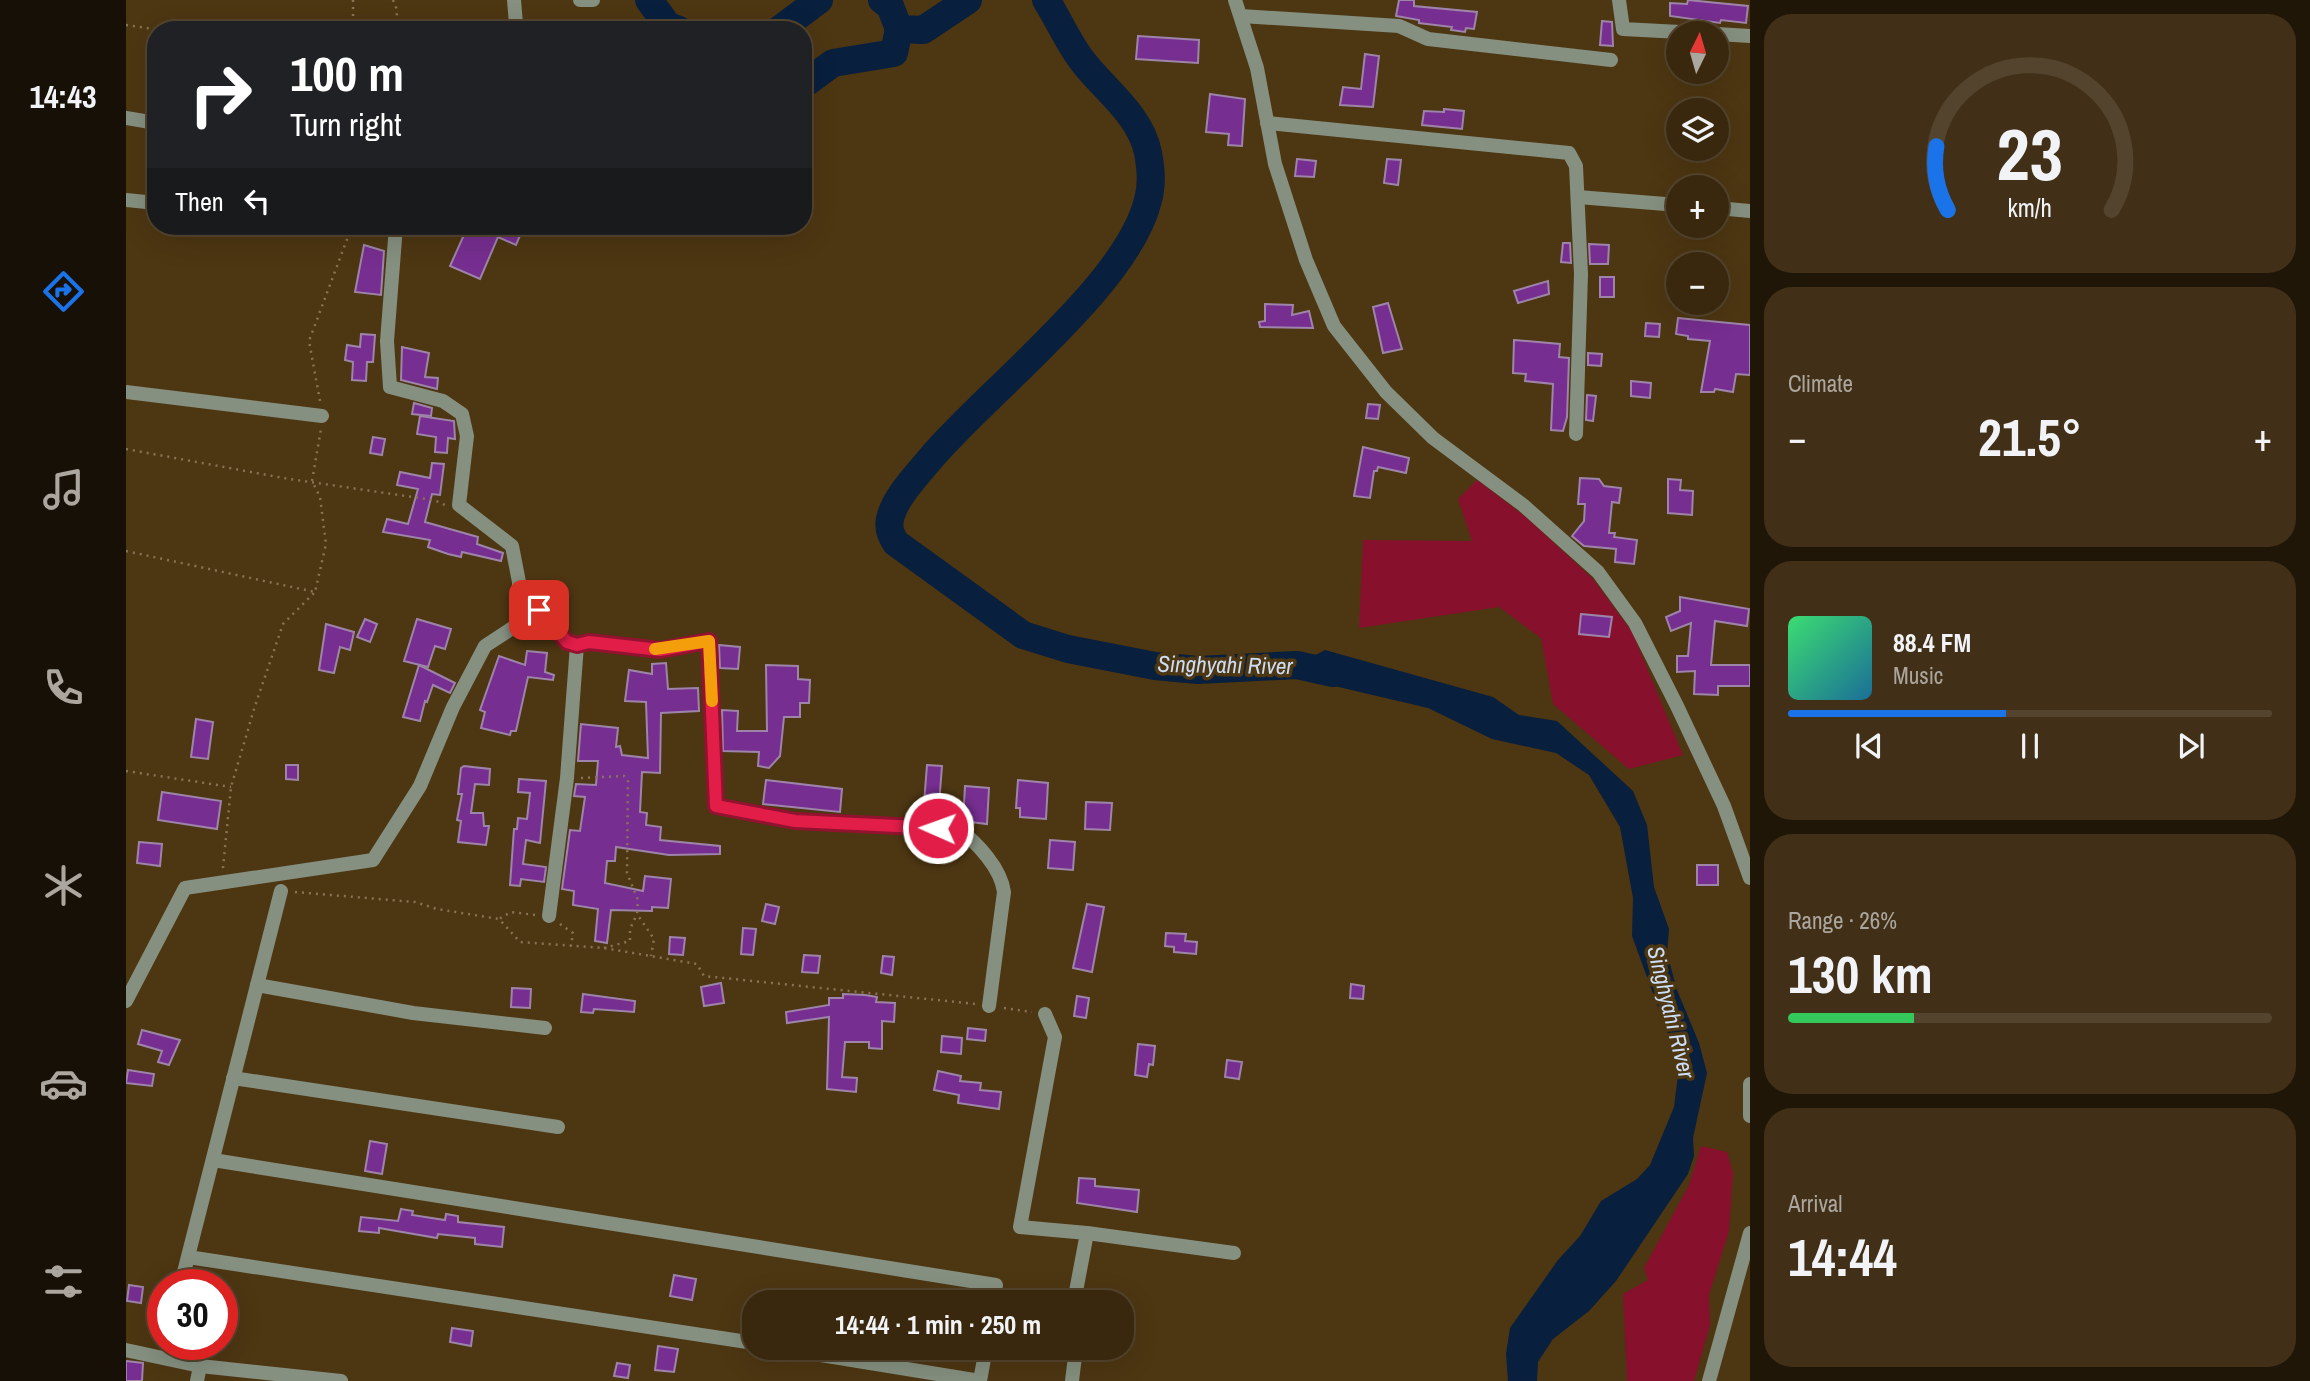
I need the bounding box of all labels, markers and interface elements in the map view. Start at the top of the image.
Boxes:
north arrow [1666,21,1729,84]
map controls [1666,21,1729,315]
text: 100 m [290,40,404,106]
icon: right [175,49,266,140]
text: 14:43 [29,75,97,118]
button: layers [1666,98,1729,161]
text: Turn right [290,103,402,146]
text: 23 [1997,105,2063,203]
button: + [1666,175,1729,238]
icon: left [238,182,276,220]
text: Then [175,184,224,219]
text: km/h [2008,191,2052,225]
button: − [1666,252,1729,315]
icon: directions [39,267,88,316]
text: Climate [1788,368,1853,399]
text: 21.5° [1978,402,2082,472]
text: − [1788,412,1806,463]
text: + [2254,412,2272,463]
icon: music [39,465,88,514]
pin [509,580,569,640]
icon: arrive [520,591,558,629]
text: 88.4 FM [1893,625,1971,660]
water label: Singhyahi River [1157,648,1294,681]
text: Music [1893,660,1943,691]
icon: phone [39,663,88,712]
icon: previous [1850,727,1888,765]
icon: pause [2011,727,2049,765]
icon: next [2172,727,2210,765]
position arrow [901,791,975,865]
icon: climate [39,861,88,910]
text: Range · 26% [1788,905,1897,936]
text: 130 km [1788,939,1933,1009]
water label: Singhyahi River [1640,943,1703,1082]
icon: car [39,1059,88,1108]
text: Arrival [1788,1188,1843,1219]
text: 14:44 [1788,1222,1897,1292]
icon: filters [39,1257,88,1306]
speed limit sign: 30 [147,1269,238,1360]
text: 14:44 · 1 min · 250 m [835,1307,1041,1342]

